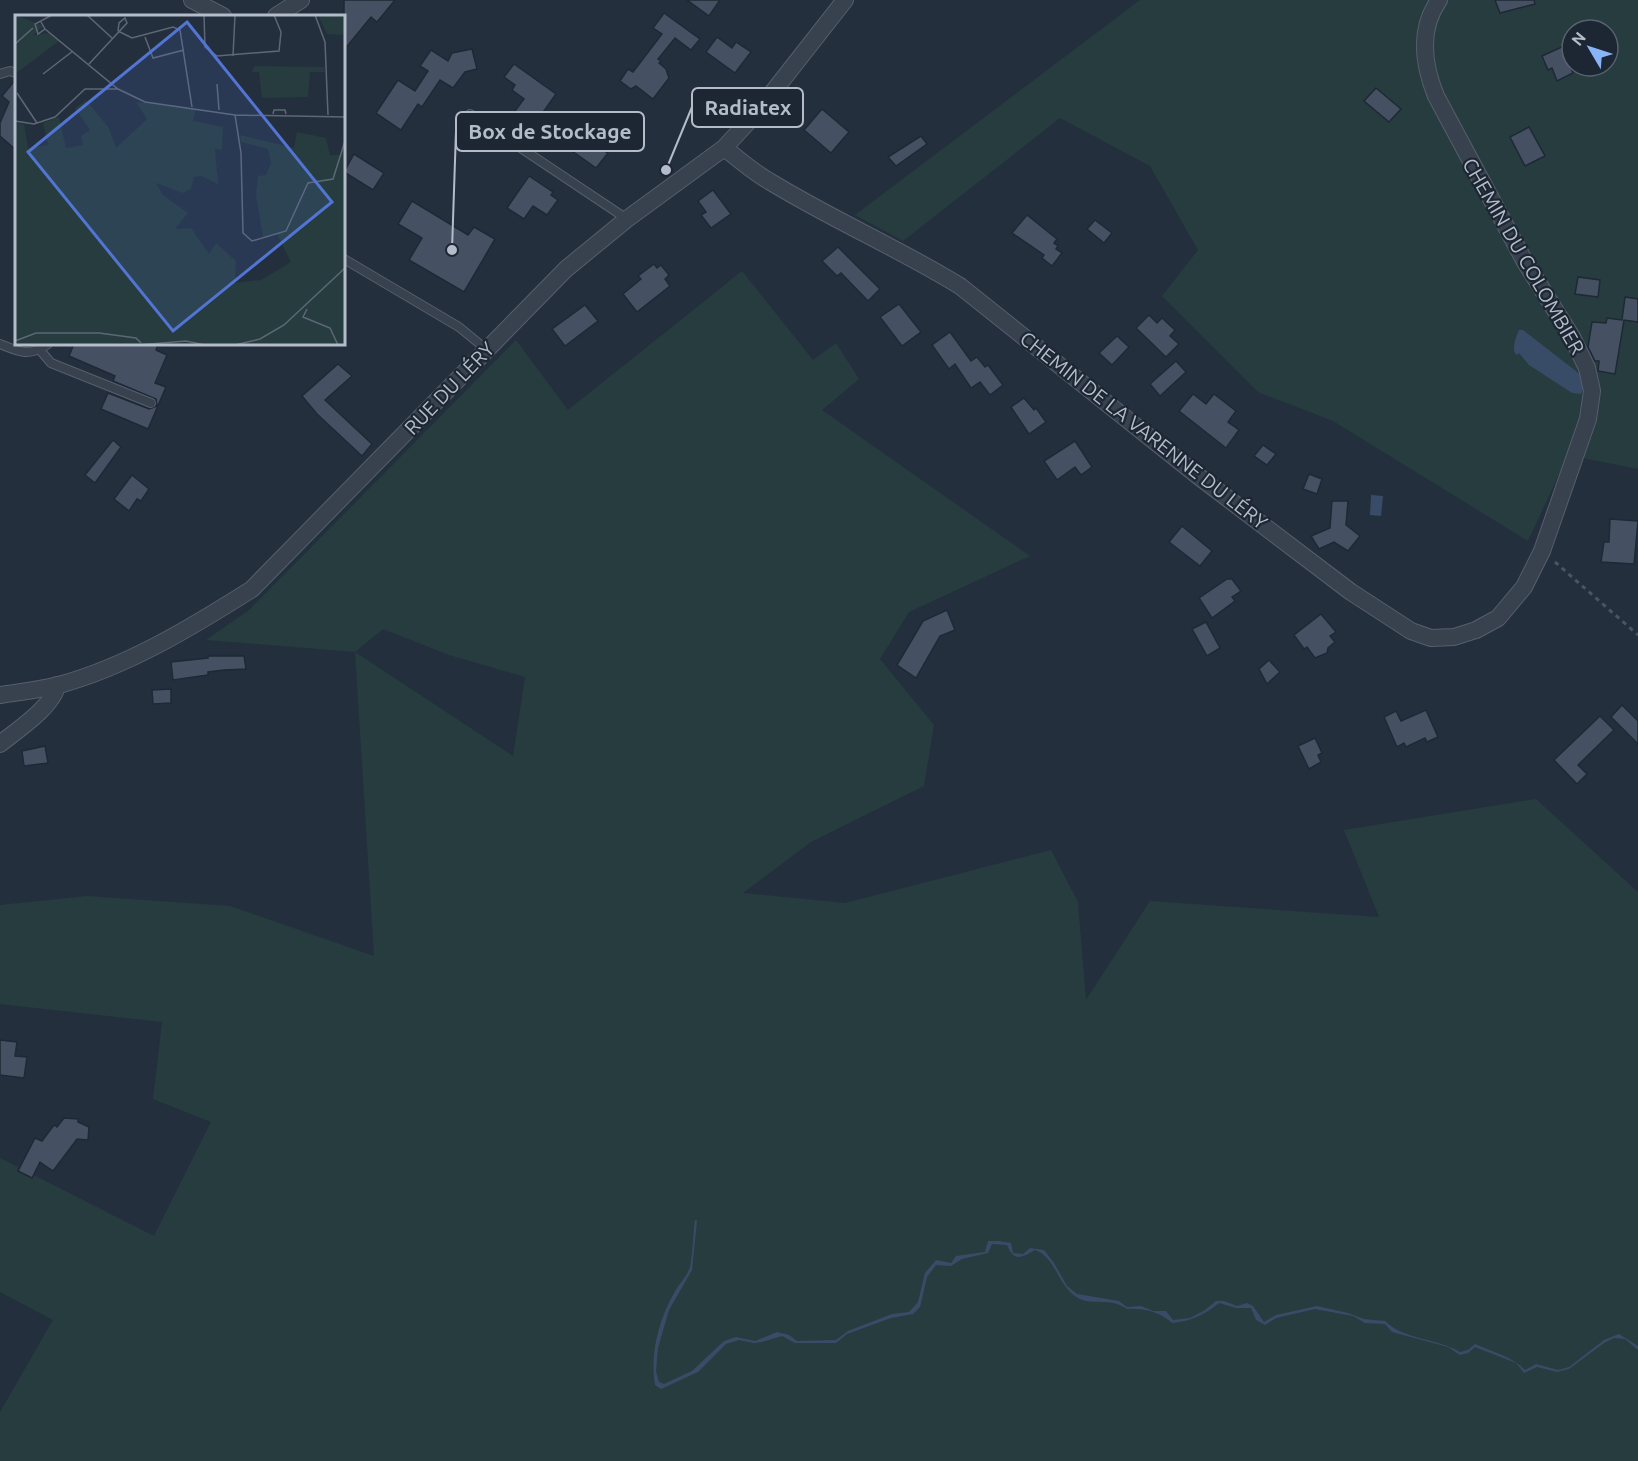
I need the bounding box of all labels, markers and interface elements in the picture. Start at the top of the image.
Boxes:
inset map [15,15,345,345]
north arrow [1560,18,1620,78]
text: N [1568,28,1589,49]
callout: Radiatex [692,88,803,127]
text: Radiatex [705,95,792,119]
callout: Box de Stockage [456,112,644,151]
text: Box de Stockage [468,119,632,143]
street label: CHEMIN DU COLOMBIER [1458,154,1590,358]
street label: CHEMIN DE LA VARENNE DU LÉRY [1016,326,1273,534]
street label: RUE DU LÉRY [399,337,499,439]

